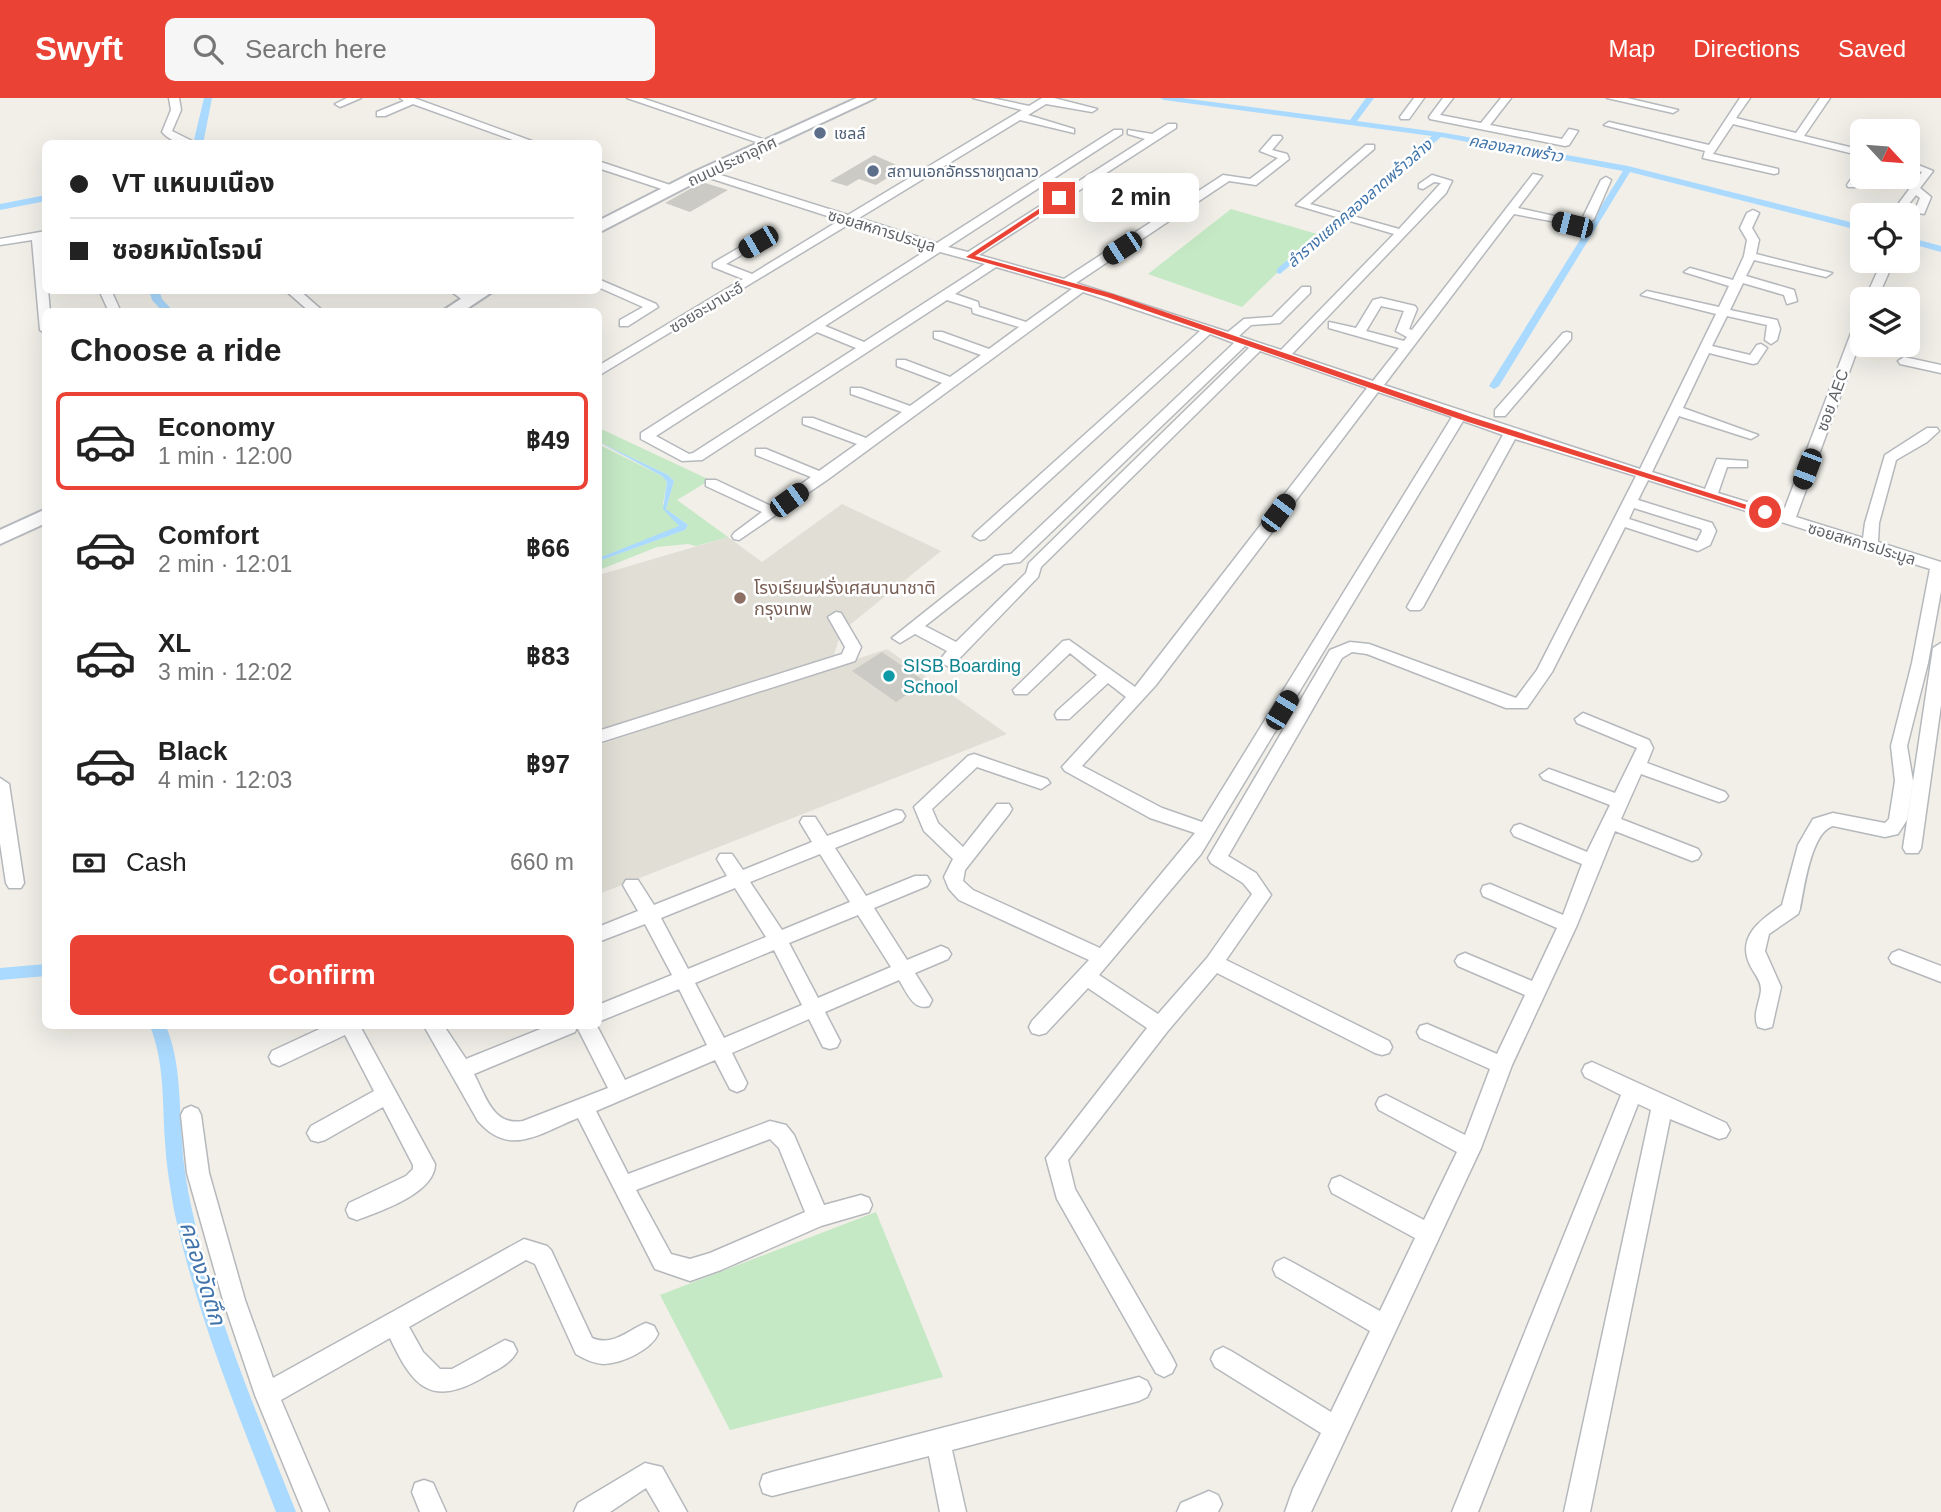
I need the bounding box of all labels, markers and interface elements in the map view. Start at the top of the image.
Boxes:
search box [165,18,655,81]
text: Swyft [35,30,123,67]
icon: search [189,30,227,68]
text: Search here [245,34,387,64]
text: Map [1609,35,1655,62]
text: Directions [1693,35,1800,62]
text: Saved [1838,35,1906,62]
north arrow [1850,119,1920,189]
map controls [1850,119,1920,357]
marker: เชลล์ [812,125,828,141]
place label: เชลล์ [834,125,866,142]
water label: คลองลาดพร้าว [1467,132,1566,165]
street label: ถนนประชาอุทิศ [685,133,780,190]
water label: ลำรางแยกคลองลาดพร้าวล่าง [1284,135,1436,271]
marker: สถานเอกอัครราชทูตลาว [865,163,881,179]
place label: สถานเอกอัครราชทูตลาว [887,163,1039,181]
text: VT แหนมเนือง [112,168,275,198]
callout: 2 min [1084,174,1199,222]
route end [1043,182,1075,214]
text: 2 min [1111,184,1171,210]
button: locate [1850,203,1920,273]
street label: ซอยสหการประมูล [826,206,938,256]
car [1550,210,1595,240]
car [735,222,782,262]
car [1099,228,1146,268]
text: ซอยหมัดโรจน์ [112,235,263,265]
street label: ซอยอะมานะฮ์ [666,279,746,336]
button: layers [1850,287,1920,357]
text: Choose a ride [70,332,282,368]
street label: ซอย AEC [1813,367,1852,434]
icon: car [74,410,137,473]
text: Economy [158,412,275,442]
text: ฿49 [526,425,570,455]
text: 1 min · 12:00 [158,443,292,469]
car [1790,446,1825,492]
car [766,479,813,521]
car [1257,490,1300,536]
route start [1749,496,1781,528]
icon: car [74,518,137,581]
street label: ซอยสหการประมูล [1806,519,1918,569]
text: Comfort [158,520,259,550]
text: ฿66 [526,533,570,563]
text: 2 min · 12:01 [158,551,292,577]
place label: โรงเรียนฝรั่งเศสนานาชาติ กรุงเทพ [754,576,936,620]
marker: โรงเรียนฝรั่งเศสนานาชาติ กรุงเทพ [732,590,748,606]
icon: car [74,626,137,689]
text: XL [158,628,191,658]
text: ฿83 [526,641,570,671]
place label: SISB Boarding School [903,656,1021,697]
text: 3 min · 12:02 [158,659,292,685]
marker: SISB Boarding School [881,668,897,684]
car [1263,687,1302,733]
icon: car [74,734,137,797]
text: Black [158,736,227,766]
text: ฿97 [526,749,570,779]
text: 4 min · 12:03 [158,767,292,793]
icon: cash [70,844,108,882]
text: Cash [126,847,187,877]
text: 660 m [510,849,574,875]
button: Confirm [70,935,574,1015]
water label: คลองวัดตึก [175,1218,231,1329]

